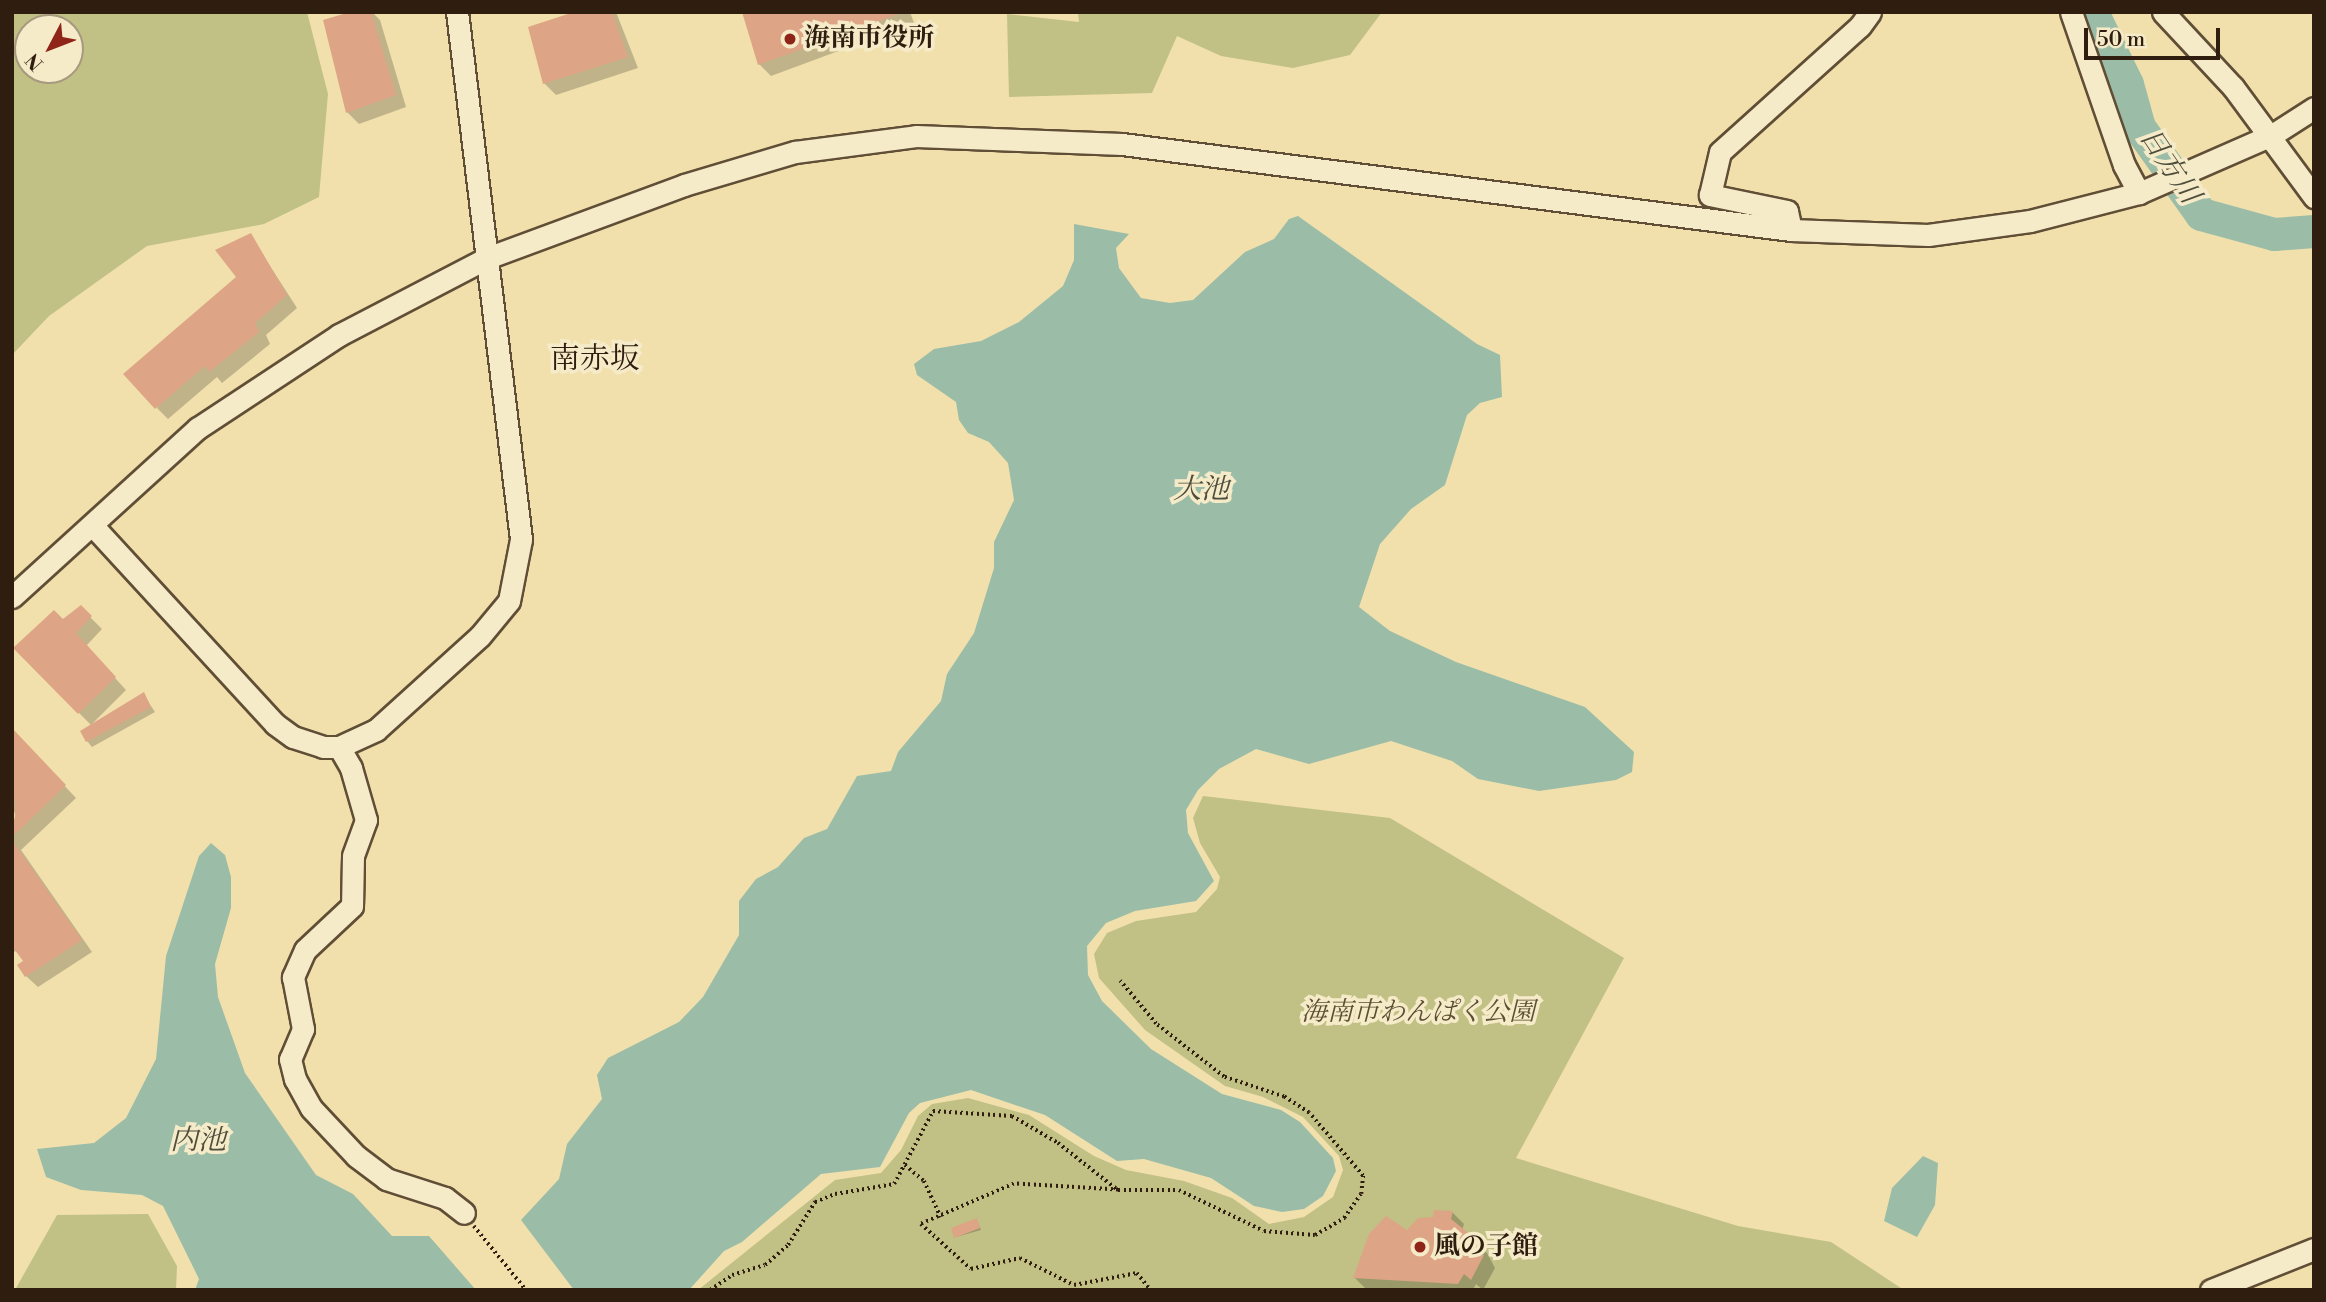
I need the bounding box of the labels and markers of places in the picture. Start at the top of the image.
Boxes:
place label: 海南市役所 [804,23,934,55]
marker: 海南市役所 [782,31,798,47]
place label: 風の子館 [1434,1231,1538,1263]
marker: 風の子館 [1412,1239,1428,1255]

